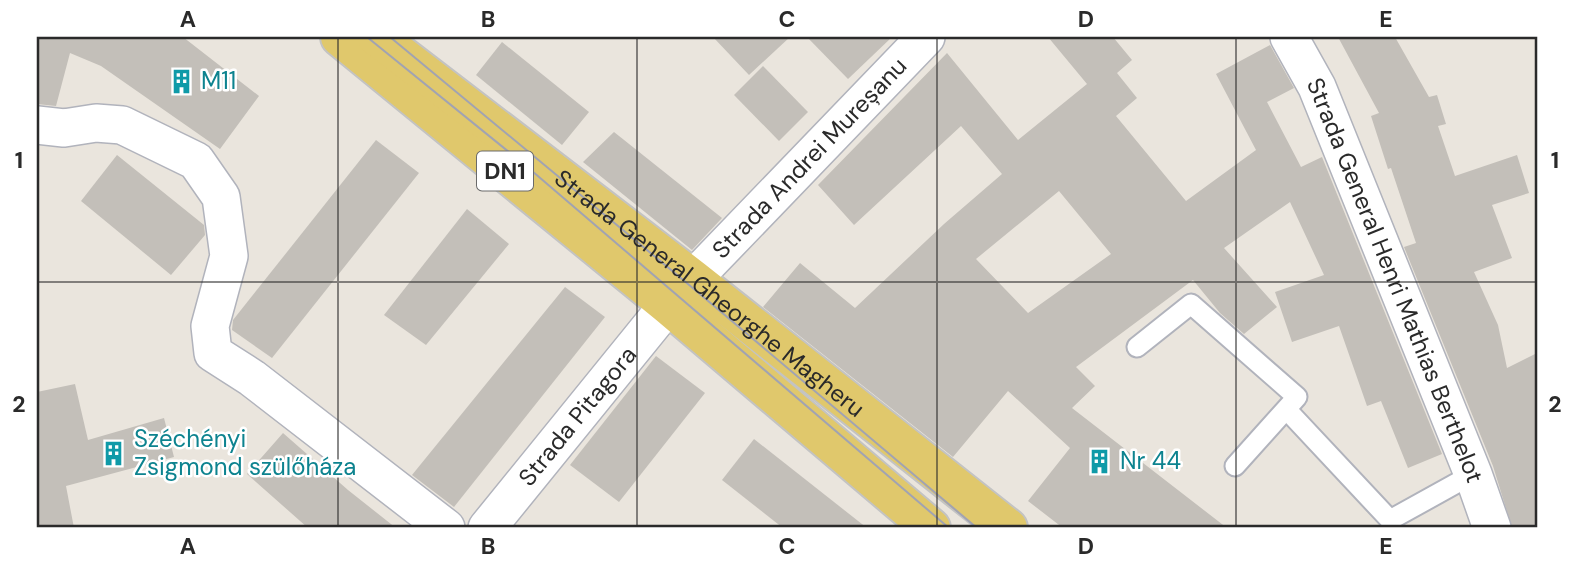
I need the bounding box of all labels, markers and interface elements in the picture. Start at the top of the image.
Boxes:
text: A [180,4,196,34]
text: B [481,4,495,34]
text: C [779,4,795,34]
text: D [1078,4,1094,34]
text: E [1379,4,1393,34]
street label: Strada Andrei Mureșanu [705,51,913,265]
place label: M11 [201,65,236,96]
building icon: M11 [167,67,195,95]
street label: Strada General Henri Mathias Berthelot [1300,72,1491,487]
text: 1 [15,145,23,175]
text: 1 [1551,145,1559,175]
road number: DN1 [477,152,533,190]
street label: Strada General Gheorghe Magheru [548,163,871,424]
street label: Strada Pitagora [511,340,643,492]
text: 2 [12,389,26,419]
text: 2 [1548,389,1562,419]
place label: Széchényi Zsigmond szülőháza [134,423,356,482]
building icon: Széchényi Zsigmond szülőháza [100,439,128,467]
place label: Nr 44 [1120,445,1181,476]
building icon: Nr 44 [1086,447,1114,475]
text: A [180,531,196,561]
text: B [481,531,495,561]
text: C [779,531,795,561]
text: D [1078,531,1094,561]
text: E [1379,531,1393,561]

